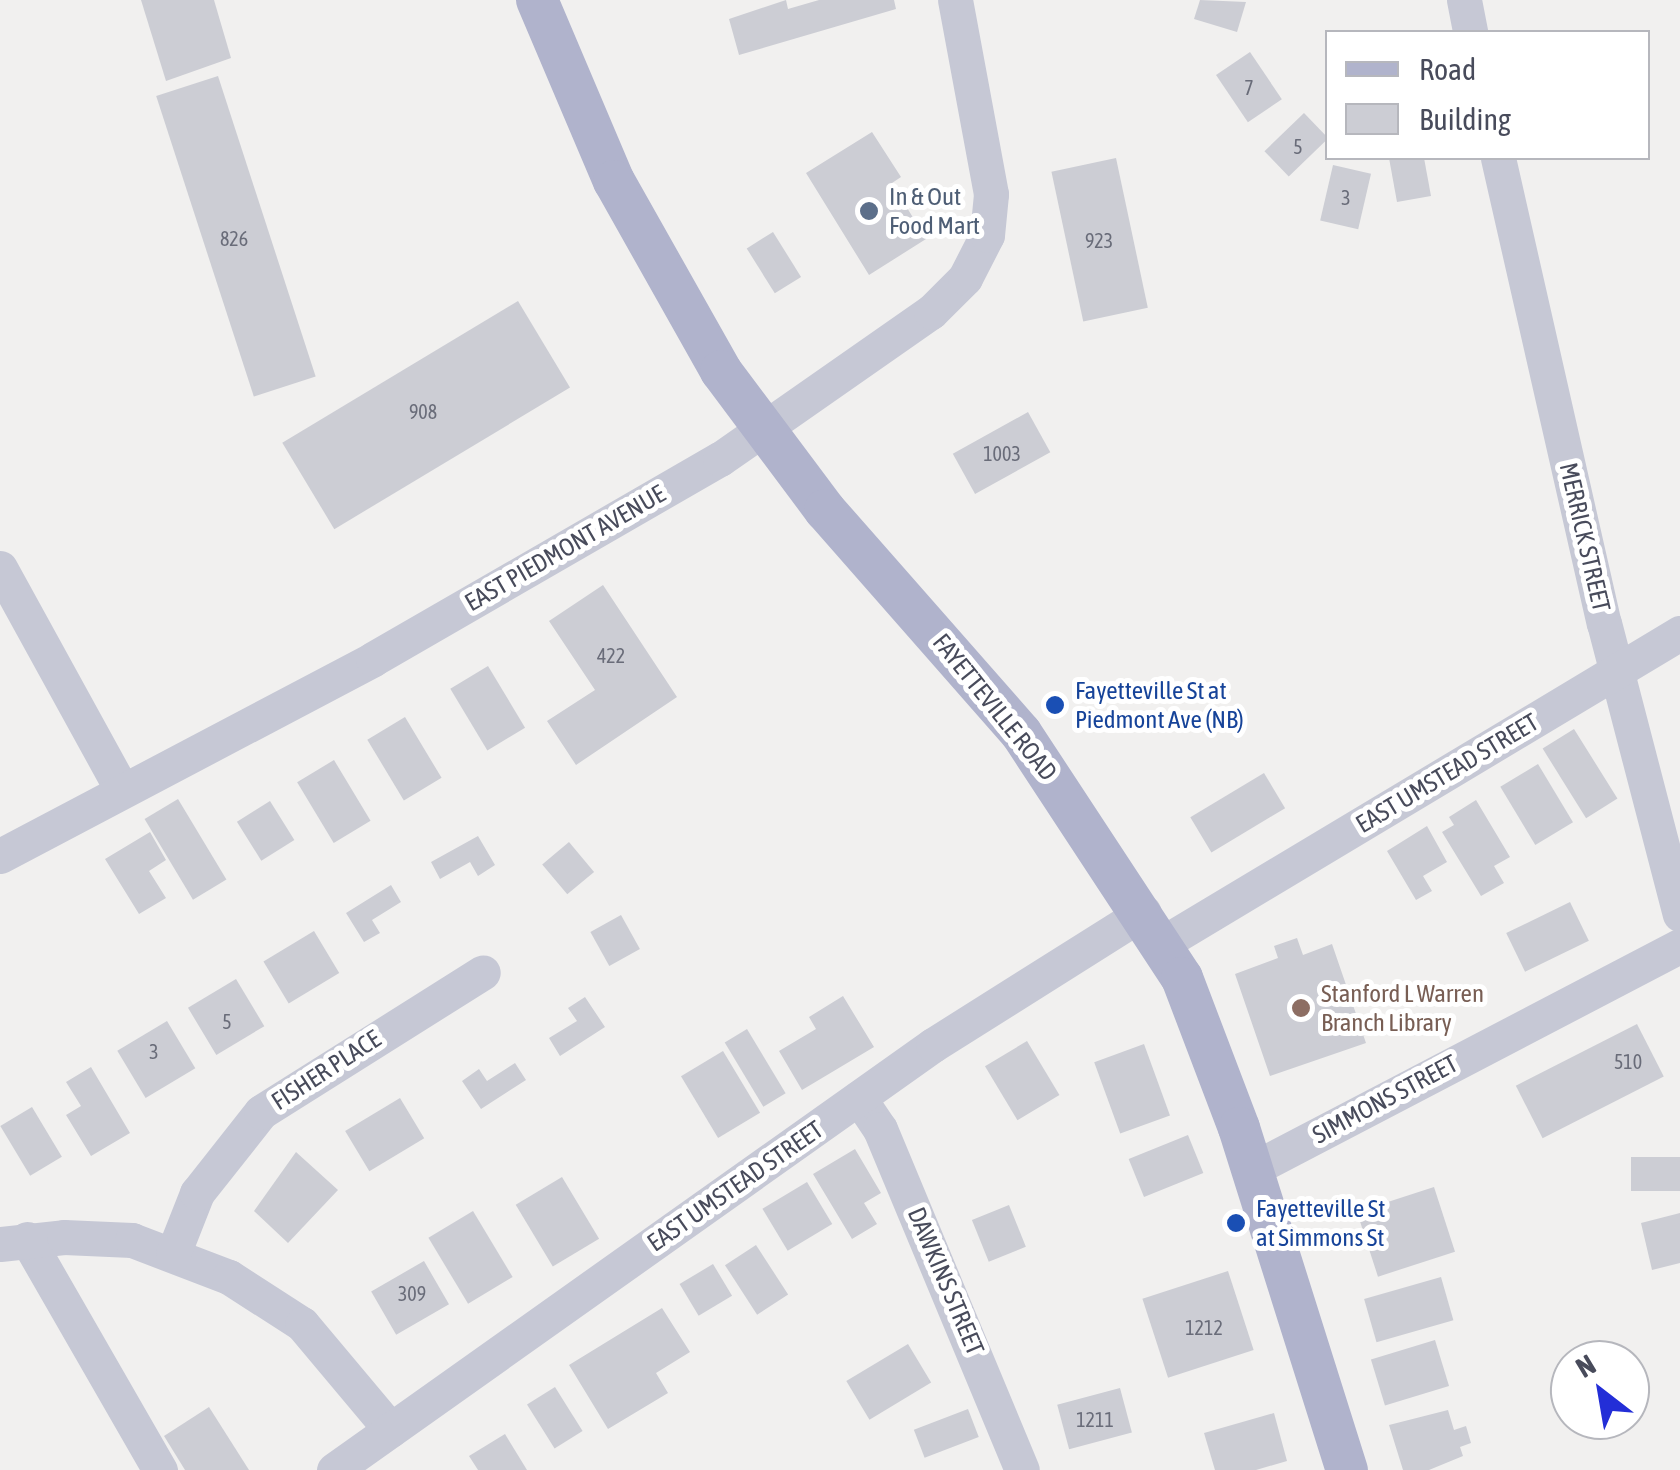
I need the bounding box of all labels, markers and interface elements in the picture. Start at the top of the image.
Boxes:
legend [1325,30,1650,160]
text: Road [1419,52,1476,86]
house number: 7 [1244,75,1254,99]
text: Building [1419,102,1511,136]
house number: 5 [1293,134,1303,158]
place label: In & Out Food Mart [889,182,980,241]
house number: 3 [1341,185,1351,209]
marker: In & Out Food Mart [858,200,880,222]
house number: 826 [220,226,248,250]
house number: 923 [1085,228,1113,252]
house number: 908 [409,399,437,423]
house number: 1003 [983,441,1021,465]
street label: MERRICK STREET [1553,460,1617,614]
street label: EAST PIEDMONT AVENUE [459,478,671,618]
street label: FAYETTEVILLE ROAD [927,628,1063,786]
house number: 422 [597,643,625,667]
place label: Fayetteville St at Piedmont Ave (NB) [1075,676,1244,735]
marker: Fayetteville St at Piedmont Ave (NB) [1044,694,1066,716]
street label: EAST UMSTEAD STREET [1350,707,1544,839]
place label: Stanford L Warren Branch Library [1321,979,1484,1038]
marker: Stanford L Warren Branch Library [1290,997,1312,1019]
house number: 5 [222,1009,232,1033]
street label: FISHER PLACE [266,1024,386,1116]
house number: 3 [149,1039,159,1063]
street label: SIMMONS STREET [1307,1048,1463,1150]
house number: 510 [1614,1049,1642,1073]
street label: EAST UMSTEAD STREET [641,1114,829,1258]
place label: Fayetteville St at Simmons St [1256,1194,1385,1253]
street label: DAWKINS STREET [901,1203,991,1359]
marker: Fayetteville St at Simmons St [1225,1212,1247,1234]
house number: 309 [398,1281,426,1305]
house number: 1212 [1185,1315,1223,1339]
north arrow [1550,1340,1650,1440]
text: N [1570,1348,1601,1384]
house number: 1211 [1076,1407,1114,1431]

